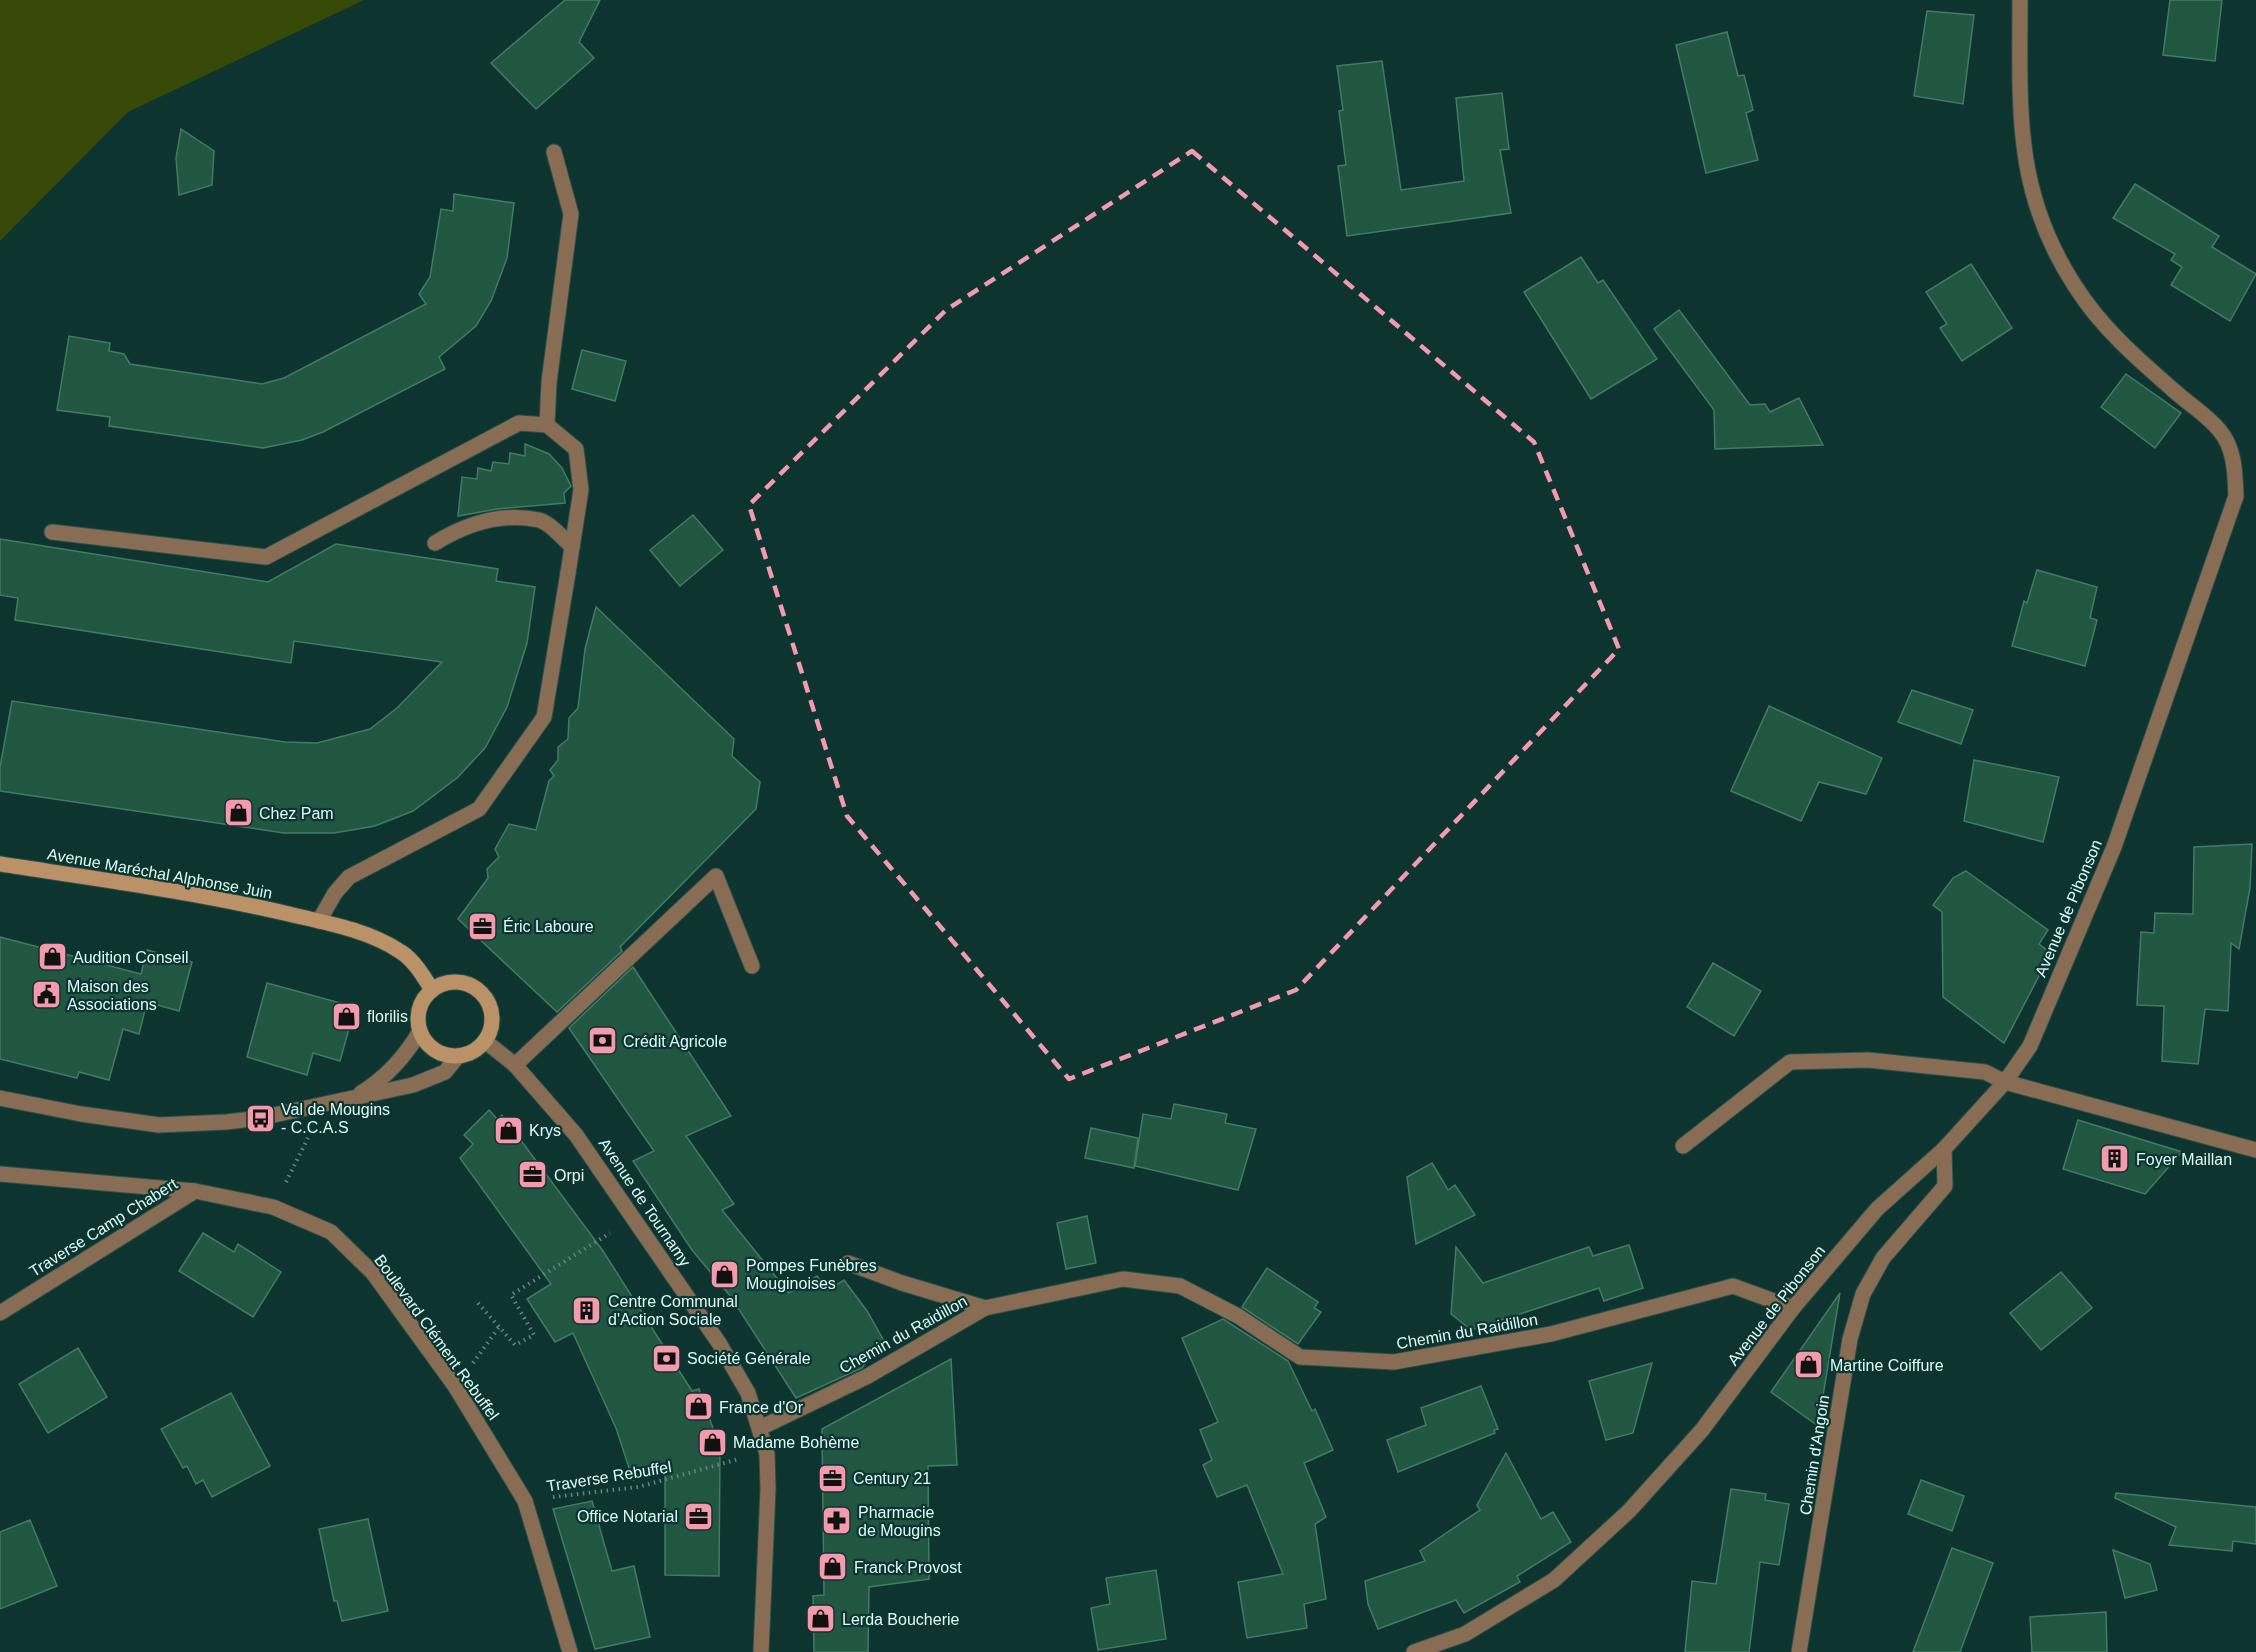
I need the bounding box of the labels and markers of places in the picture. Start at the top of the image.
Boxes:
shop icon: Chez Pam [222,797,254,829]
place label: Chez Pam [259,805,334,822]
office icon: Éric Laboure [466,910,498,942]
place label: Éric Laboure [503,917,594,935]
shop icon: Audition Conseil [36,941,68,973]
place label: Audition Conseil [73,949,189,966]
place label: Maison des Associations [67,978,157,1013]
public building icon: Maison des Associations [30,979,62,1011]
shop icon: florilis [330,1000,362,1032]
place label: florilis [367,1008,408,1025]
bank icon: Crédit Agricole [586,1025,618,1057]
place label: Crédit Agricole [623,1033,727,1050]
place label: Val de Mougins - C.C.A.S [281,1101,390,1136]
bus stop icon: Val de Mougins - C.C.A.S [244,1102,276,1134]
shop icon: Krys [492,1114,524,1146]
place label: Krys [529,1122,561,1139]
building icon: Foyer Maillan [2099,1143,2131,1175]
place label: Foyer Maillan [2136,1151,2232,1168]
office icon: Orpi [517,1159,549,1191]
place label: Orpi [554,1167,584,1184]
place label: Pompes Funèbres Mouginoises [746,1257,877,1292]
shop icon: Pompes Funèbres Mouginoises [709,1258,741,1290]
place label: Centre Communal d'Action Sociale [608,1293,738,1328]
building icon: Centre Communal d'Action Sociale [571,1294,603,1326]
bank icon: Société Générale [650,1342,682,1374]
shop icon: Martine Coiffure [1793,1349,1825,1381]
place label: Société Générale [687,1350,811,1367]
place label: Martine Coiffure [1830,1357,1944,1374]
shop icon: France d'Or [682,1391,714,1423]
place label: France d'Or [719,1399,804,1416]
shop icon: Madame Bohème [696,1426,728,1458]
place label: Madame Bohème [733,1434,859,1451]
office icon: Century 21 [816,1462,848,1494]
place label: Century 21 [853,1470,931,1487]
office icon: Office Notarial [683,1500,715,1532]
place label: Pharmacie de Mougins [858,1504,941,1539]
pharmacy icon: Pharmacie de Mougins [821,1505,853,1537]
place label: Office Notarial [577,1508,678,1525]
shop icon: Franck Provost [817,1551,849,1583]
place label: Franck Provost [854,1559,962,1576]
shop icon: Lerda Boucherie [805,1603,837,1635]
place label: Lerda Boucherie [842,1611,960,1628]

